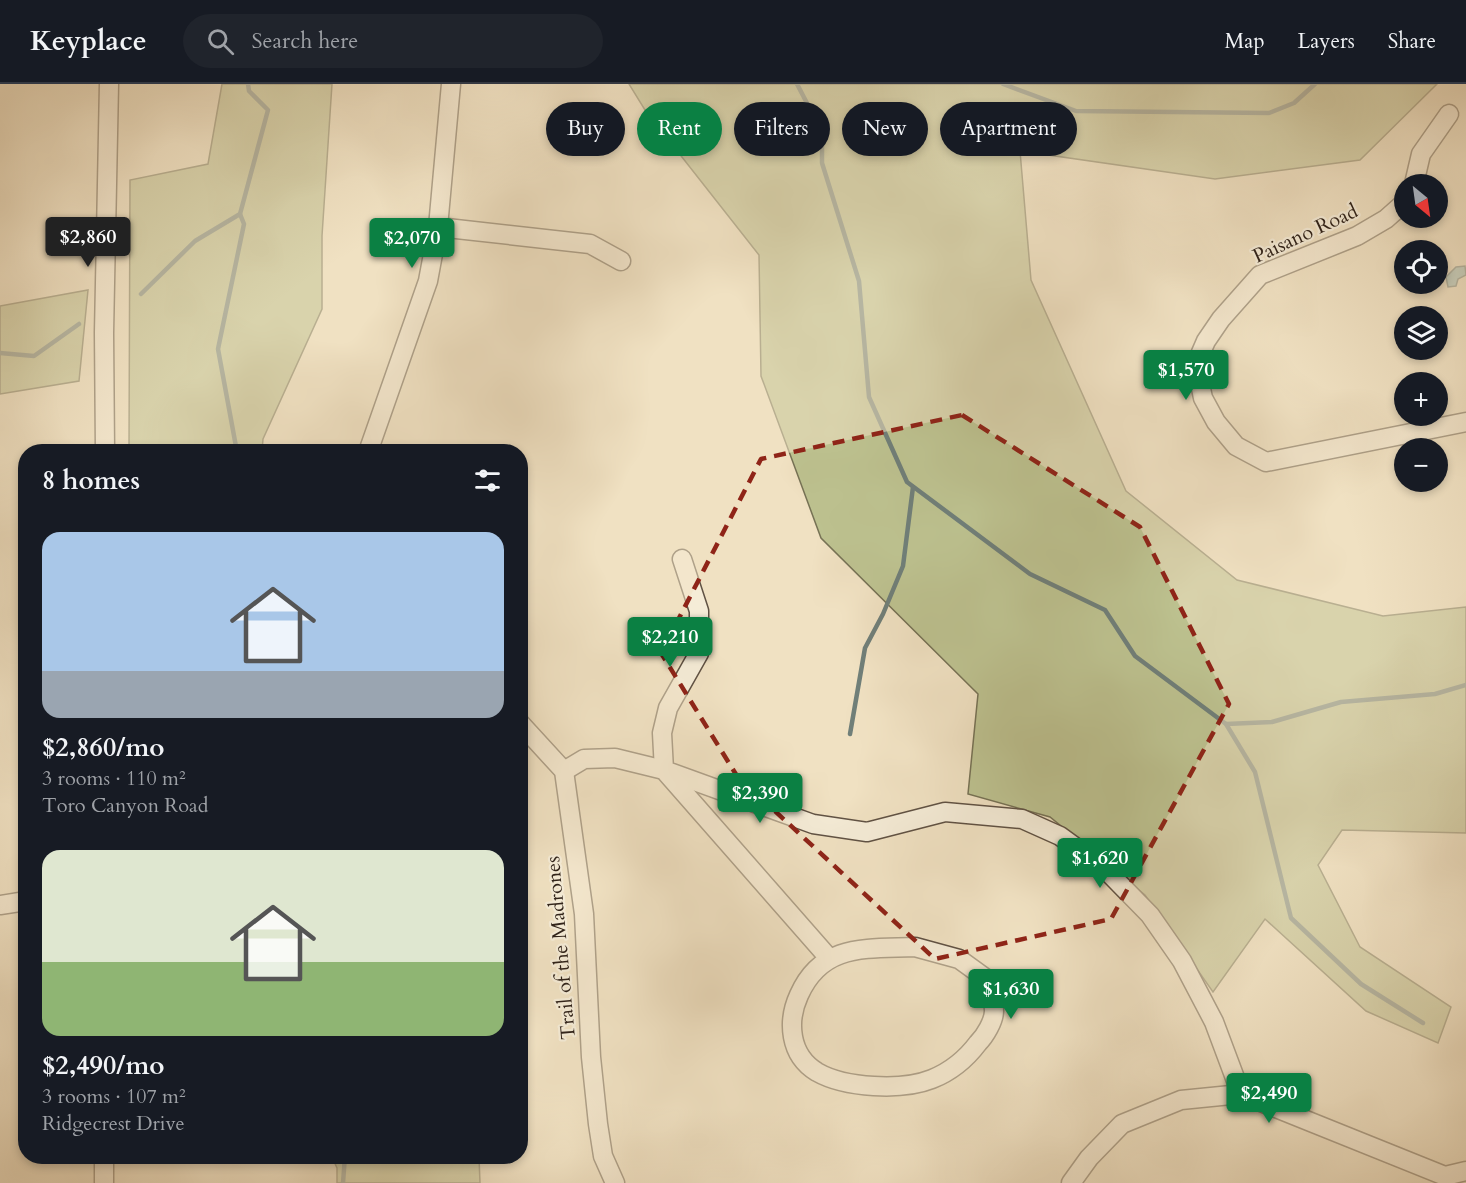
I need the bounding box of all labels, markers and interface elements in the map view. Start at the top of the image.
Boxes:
search box [183,14,603,68]
text: Keyplace [30,22,147,60]
icon: search [204,25,237,58]
text: Search here [252,26,358,56]
text: Map [1225,27,1265,56]
text: Layers [1298,27,1355,56]
text: Share [1388,27,1436,56]
chip: Buy [546,102,625,156]
chip: Rent [637,102,722,156]
chip: Filters [734,102,830,156]
chip: New [842,102,928,156]
chip: Apartment [940,102,1077,156]
north arrow [1394,174,1448,228]
map controls [1394,174,1448,492]
street label: Paisano Road [1248,197,1362,270]
pin: $2,860 [39,217,137,268]
pin: $2,070 [363,218,461,269]
text: $2,860 [59,223,117,250]
text: $2,070 [383,224,441,251]
button: locate [1394,240,1448,294]
button: layers [1394,306,1448,360]
pin: $1,570 [1137,350,1235,401]
text: $1,570 [1157,356,1215,383]
button: + [1394,372,1448,426]
button: − [1394,438,1448,492]
text: 8 homes [42,463,140,498]
icon: filters [471,464,504,497]
icon: home [219,571,327,679]
pin: $2,210 [621,617,719,668]
text: $2,210 [641,623,699,650]
text: $2,860/mo [42,730,165,765]
text: 3 rooms · 110 m² [42,765,186,792]
pin: $2,390 [711,773,809,824]
text: $2,390 [731,779,789,806]
text: Toro Canyon Road [42,792,208,819]
pin: $1,620 [1051,838,1149,889]
text: $1,620 [1071,844,1129,871]
street label: Trail of the Madrones [539,855,582,1041]
icon: home [219,889,327,997]
pin: $1,630 [962,969,1060,1020]
text: $1,630 [982,975,1040,1002]
text: $2,490/mo [42,1048,165,1083]
pin: $2,490 [1220,1073,1318,1124]
text: $2,490 [1240,1079,1298,1106]
text: 3 rooms · 107 m² [42,1083,186,1110]
text: Ridgecrest Drive [42,1110,185,1137]

